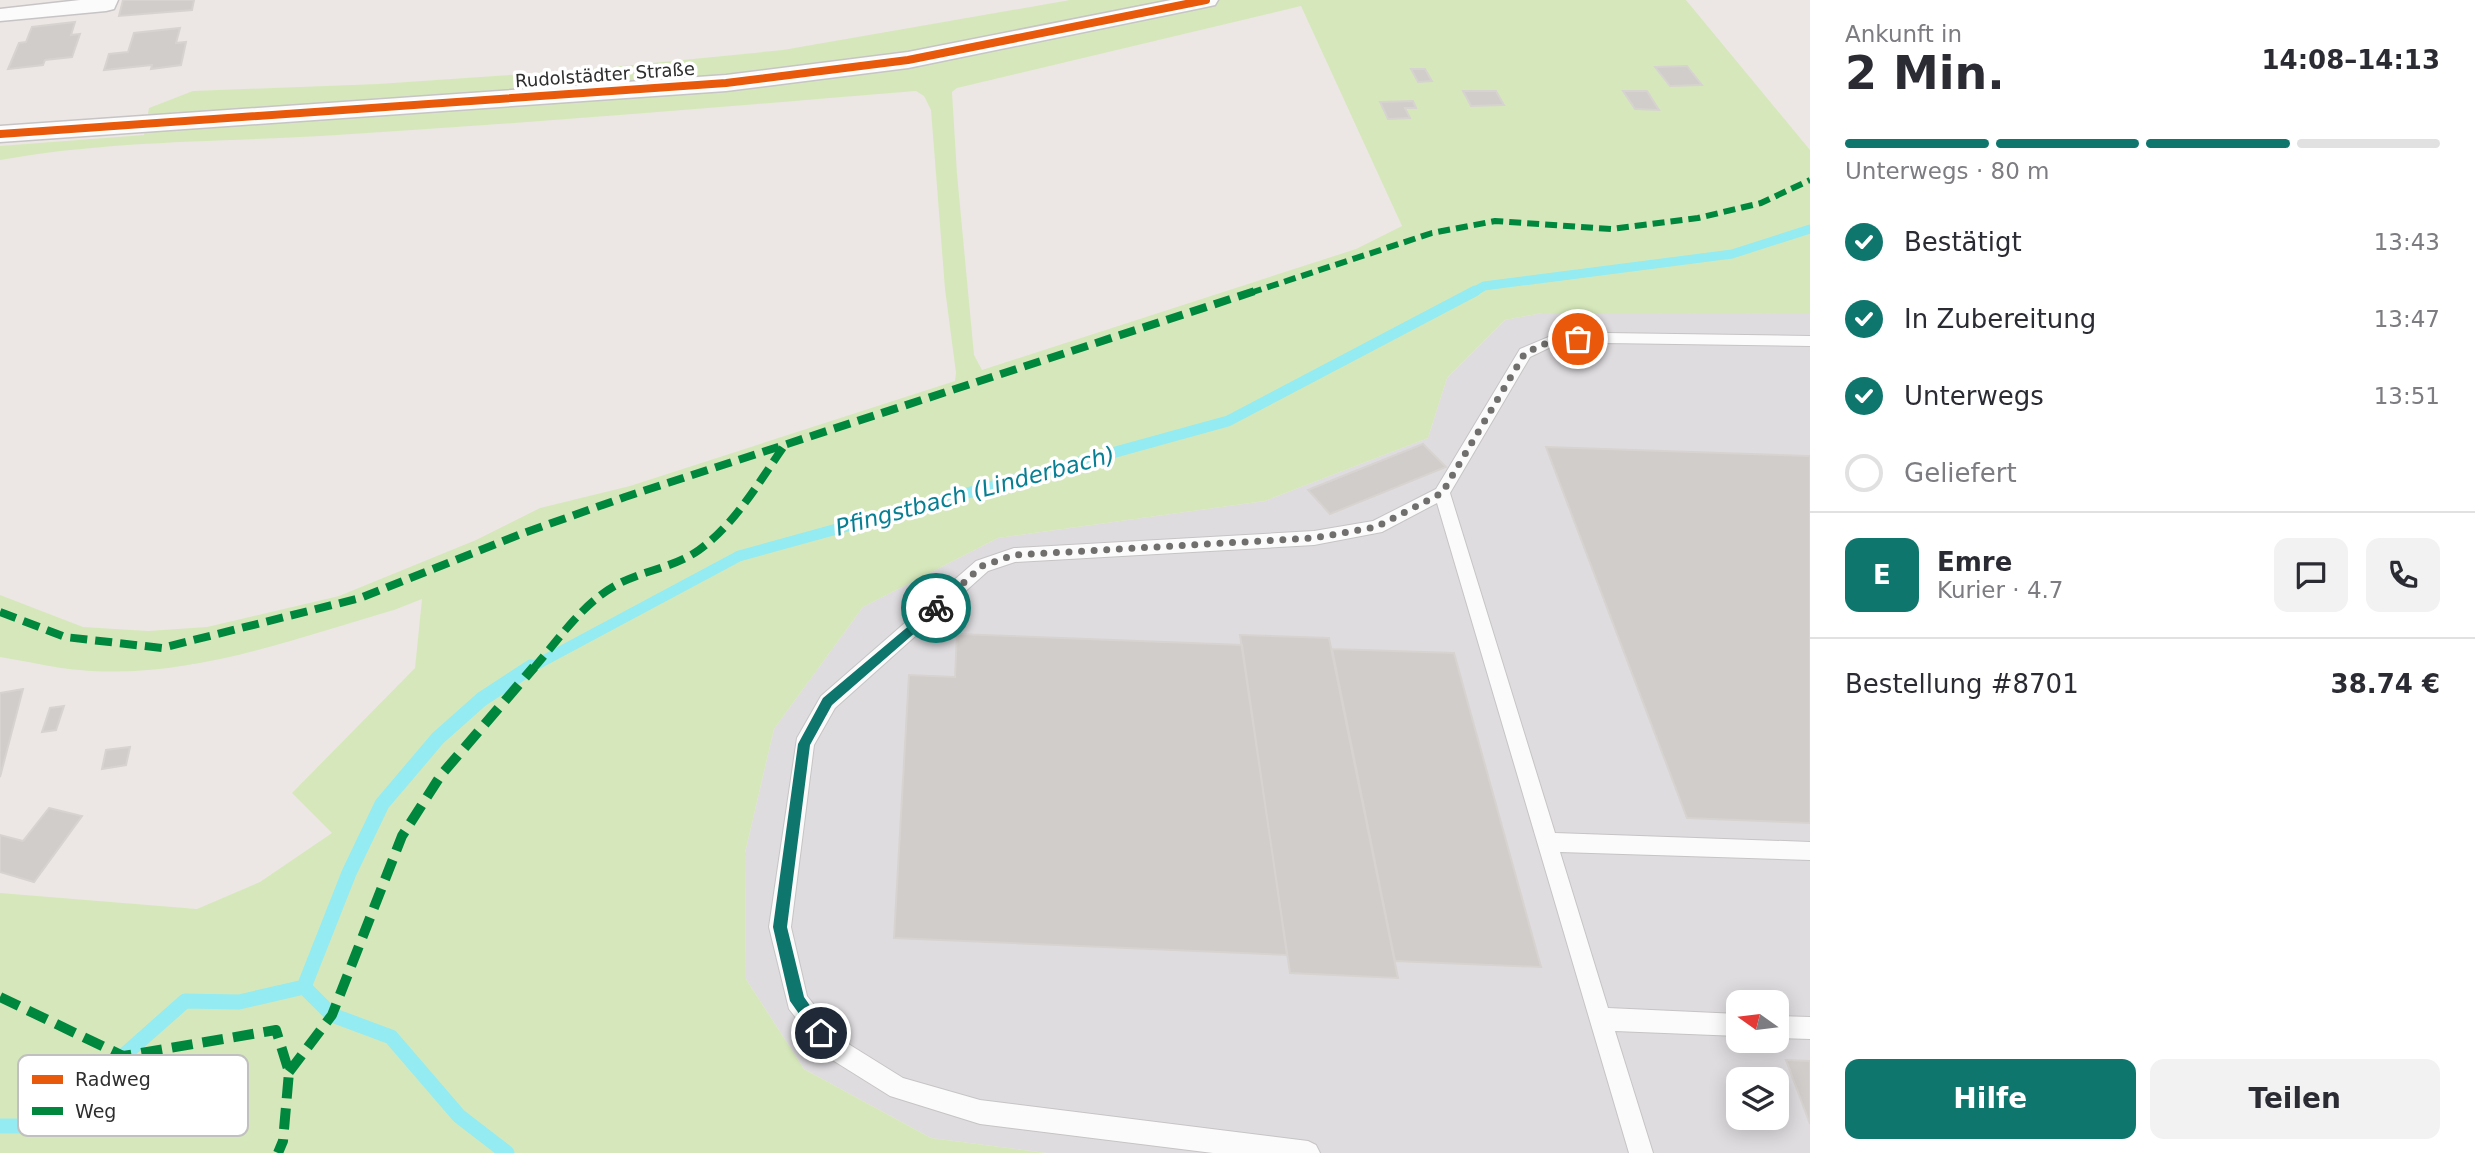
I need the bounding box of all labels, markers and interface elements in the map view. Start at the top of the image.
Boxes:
text: Ankunft in [1845,21,1962,47]
text: 14:08–14:13 [2261,45,2440,75]
text: 2 Min. [1845,46,2005,100]
street label: Rudolstädter Straße [514,58,695,91]
text: Unterwegs · 80 m [1845,158,2050,184]
icon: check [1845,223,1883,261]
text: Bestätigt [1904,227,2022,257]
text: 13:43 [2374,229,2440,255]
icon: check [1845,300,1883,338]
text: In Zubereitung [1904,304,2096,334]
text: 13:47 [2374,306,2440,332]
pin [1548,309,1608,369]
icon: bag [1559,320,1597,358]
icon: check [1845,377,1883,415]
text: Unterwegs [1904,381,2044,411]
text: 13:51 [2374,383,2440,409]
water label: Pfingstbach (Linderbach) [833,441,1117,541]
text: Geliefert [1904,458,2017,488]
button: chat [2274,538,2348,612]
button: phone [2366,538,2440,612]
text: Emre [1937,547,2012,577]
text: E [1873,560,1891,590]
courier [901,573,971,643]
text: Kurier · 4.7 [1937,577,2063,603]
icon: bike [917,589,955,627]
text: Bestellung #8701 [1845,669,2079,699]
text: 38.74 € [2331,669,2440,699]
north arrow [1726,990,1788,1054]
map controls [1726,990,1789,1130]
pin [791,1003,851,1063]
icon: home [802,1014,840,1052]
legend [18,1055,248,1136]
button: Hilfe [1845,1059,2136,1139]
button: Teilen [2150,1059,2440,1139]
button: layers [1726,1067,1789,1130]
text: Radweg [75,1068,151,1090]
text: Weg [75,1100,116,1122]

